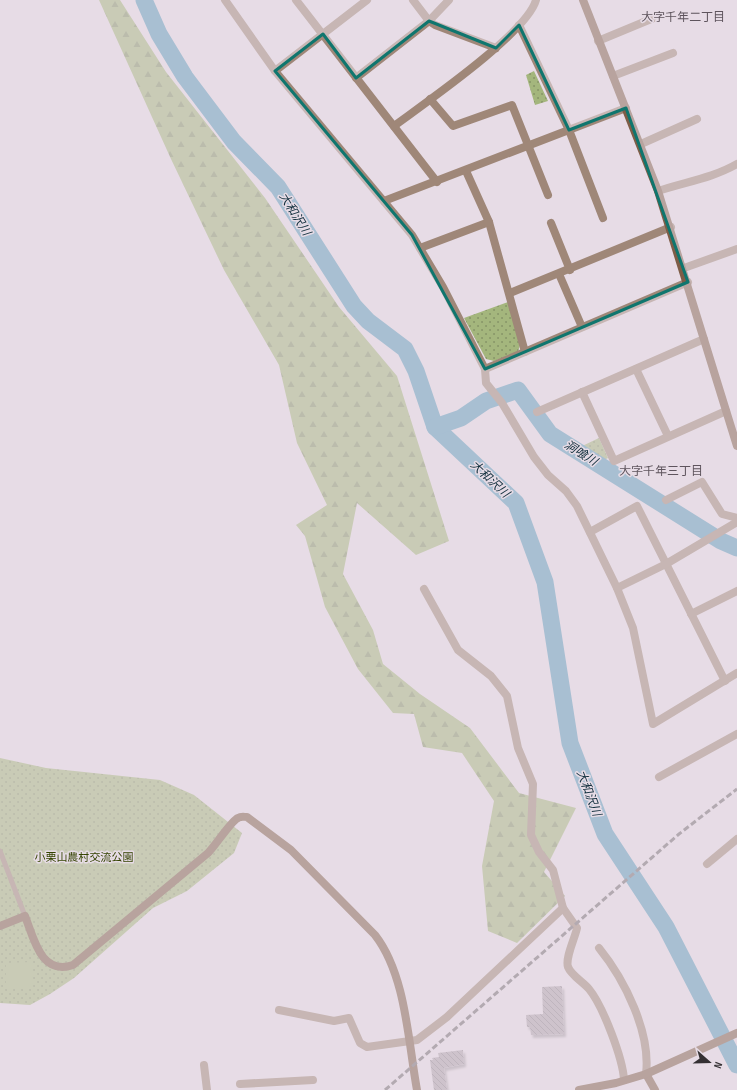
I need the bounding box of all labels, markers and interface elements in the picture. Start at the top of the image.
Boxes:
district label: 大字千年二丁目 [641,10,725,25]
water label: 大和沢川 [275,190,315,240]
water label: 洞喰川 [561,438,602,470]
water label: 大和沢川 [467,458,514,503]
district label: 大字千年三丁目 [619,464,703,479]
water label: 大和沢川 [573,768,605,820]
park label: 小栗山農村交流公園 [35,851,134,864]
north arrow [689,1042,729,1082]
text: N [711,1060,725,1070]

